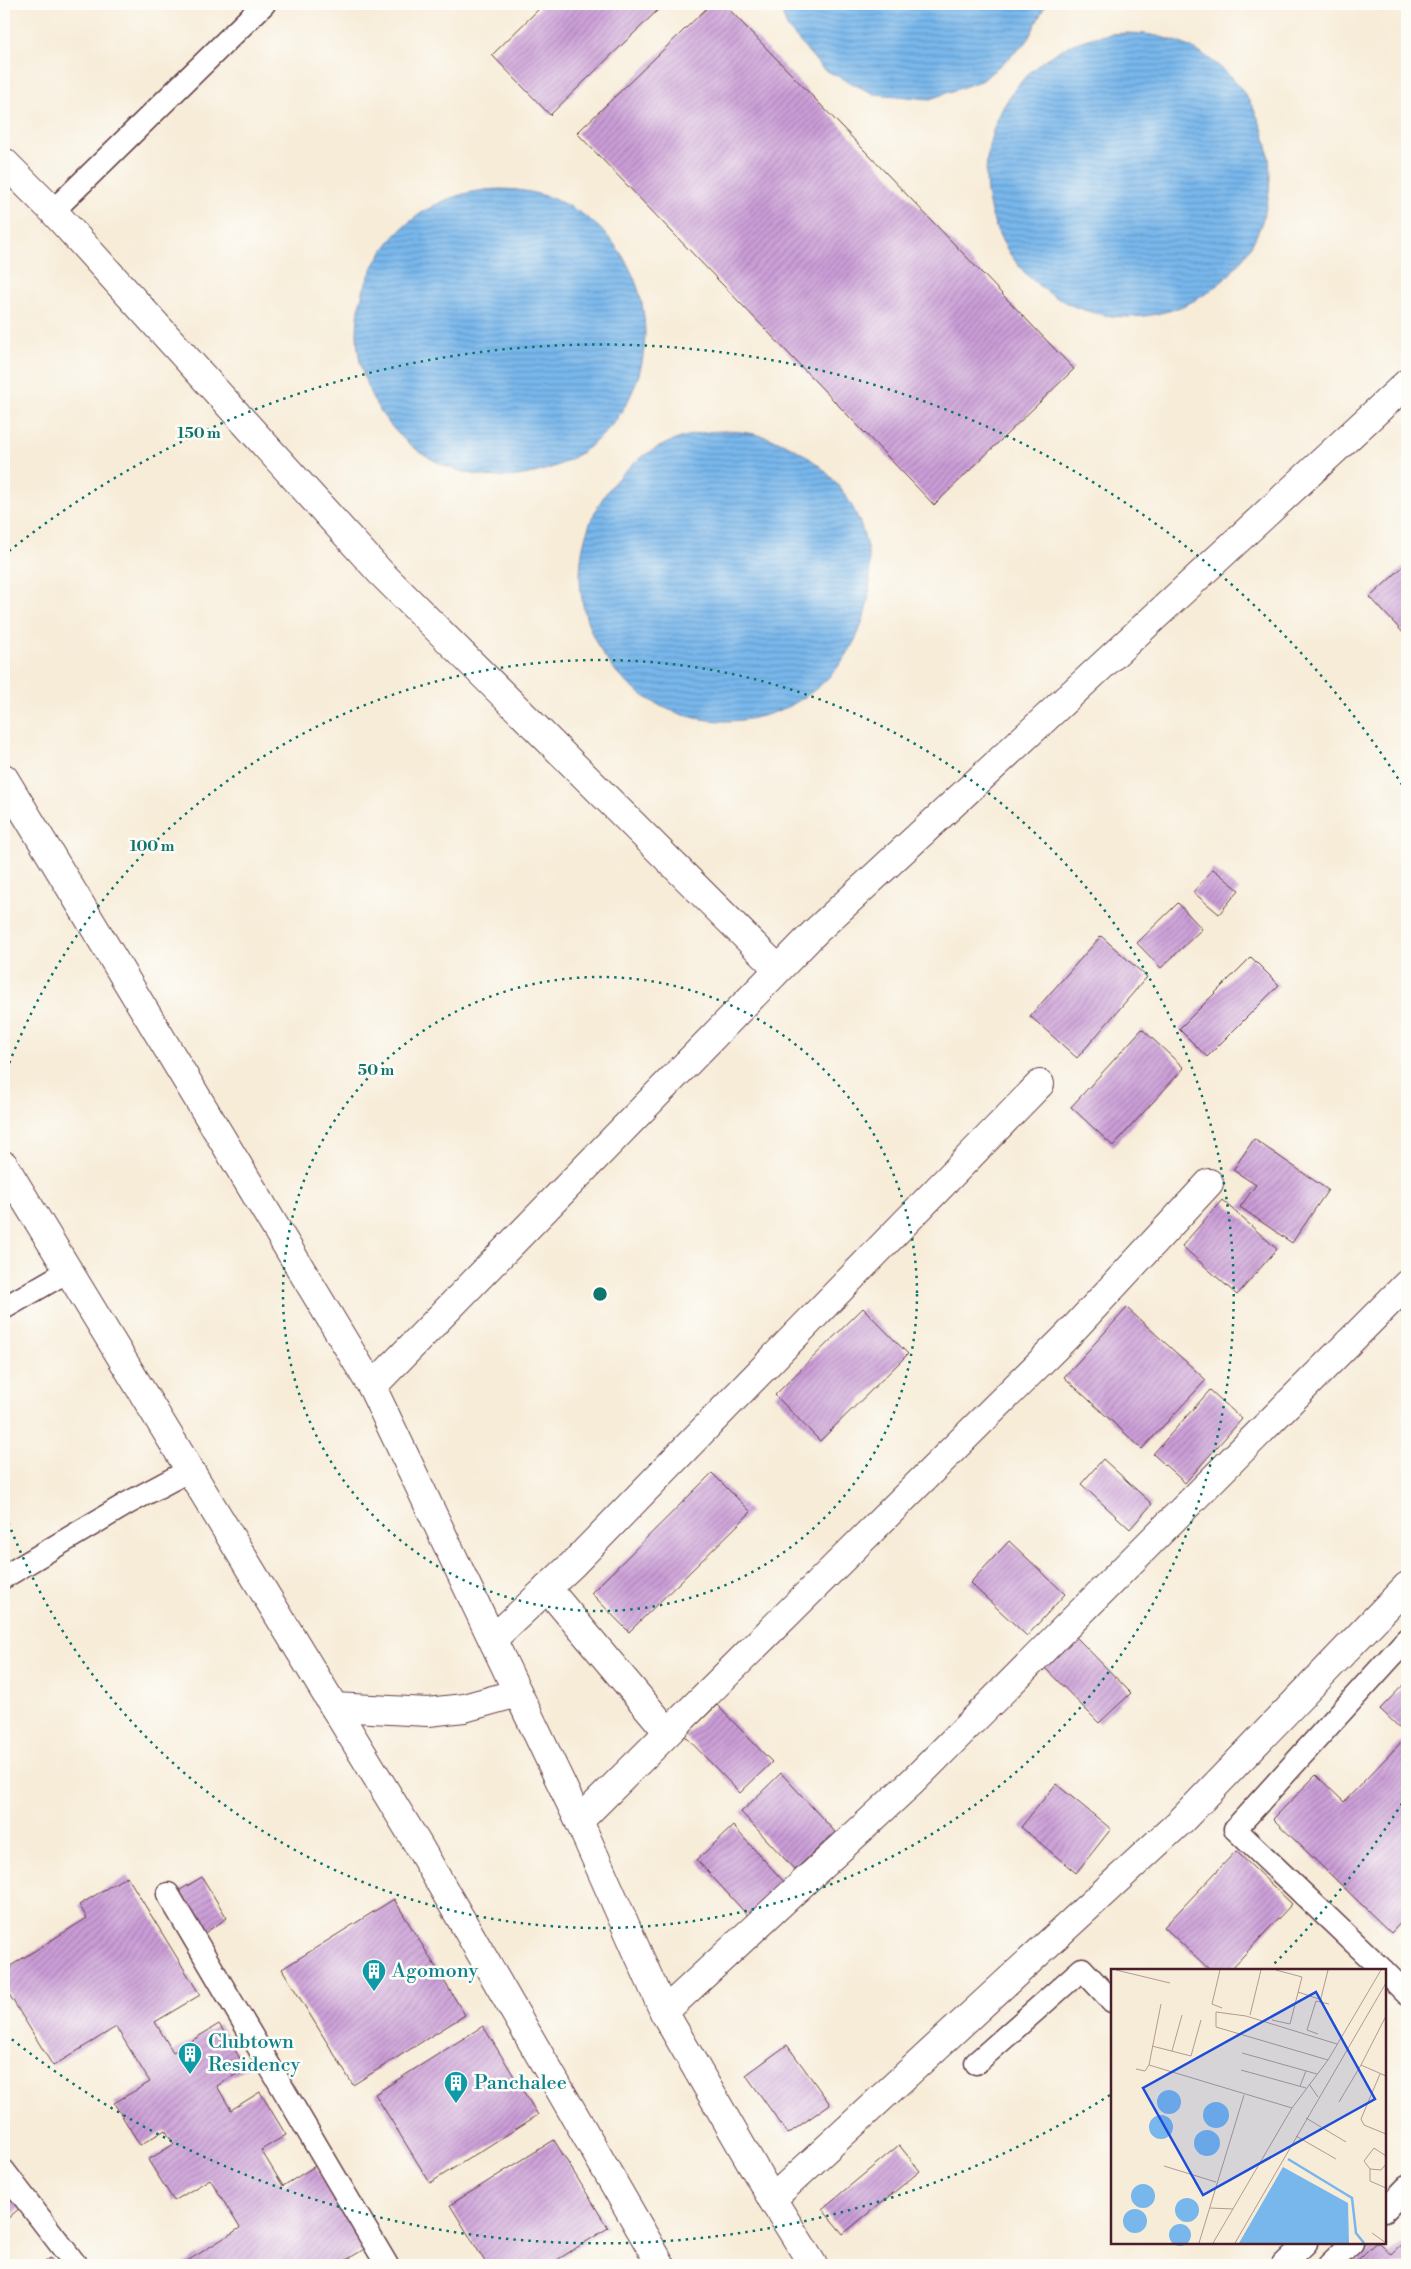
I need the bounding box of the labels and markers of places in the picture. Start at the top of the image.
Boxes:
centre of rings [591,1285,609,1303]
building icon: Agomony [361,1958,387,1992]
place label: Agomony [391,1959,478,1984]
place label: Clubtown Residency [208,2030,301,2078]
building icon: Clubtown Residency [177,2041,203,2075]
building icon: Panchalee [443,2070,469,2104]
place label: Panchalee [474,2071,567,2096]

